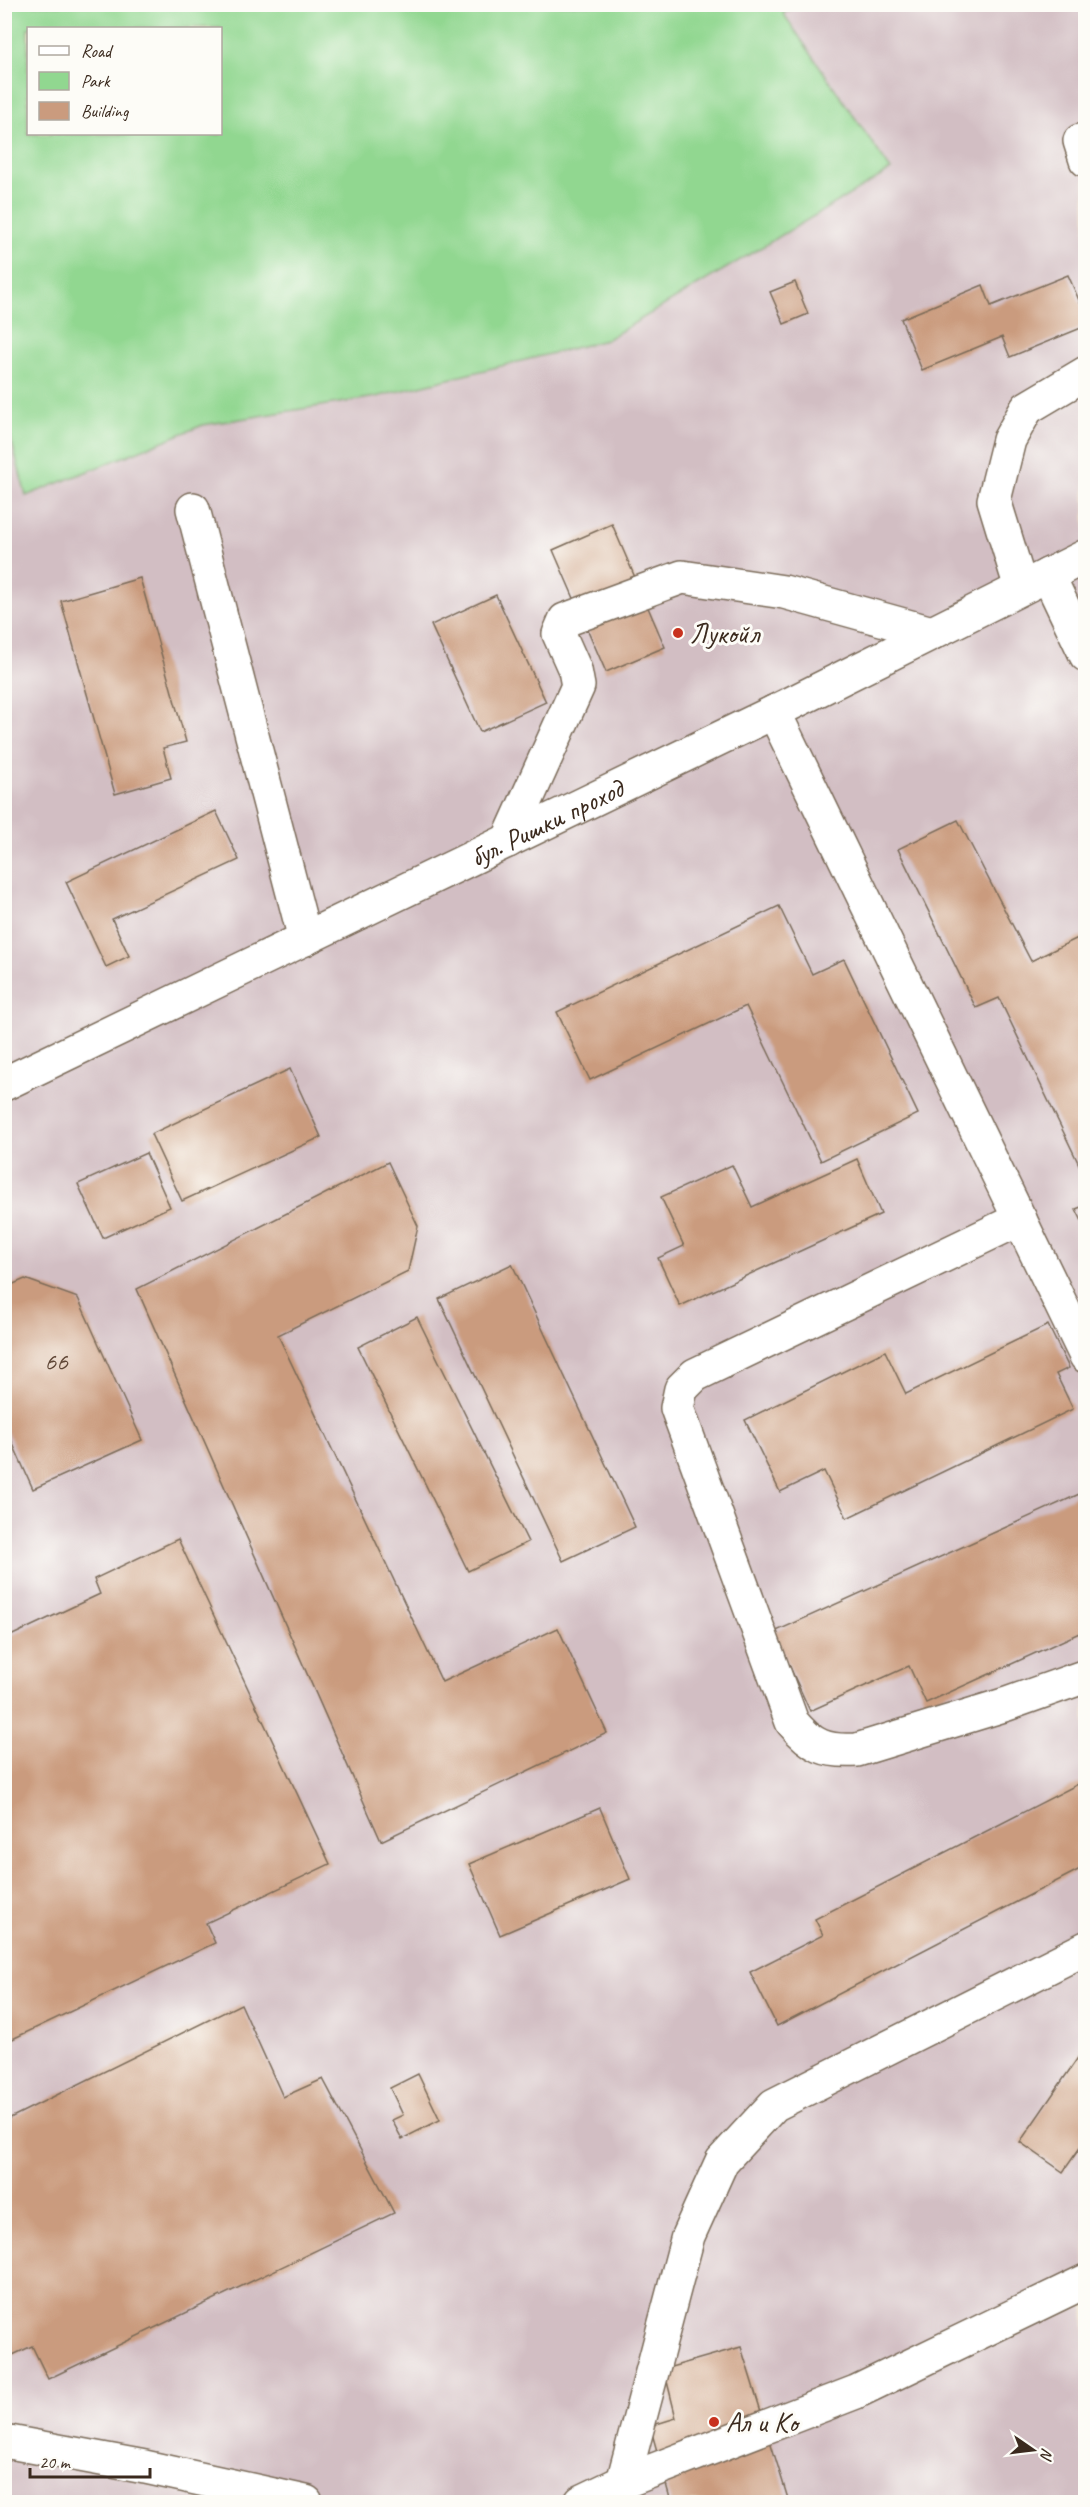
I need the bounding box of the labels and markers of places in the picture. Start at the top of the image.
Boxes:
place label: Лукойл [690,616,761,651]
marker: Лукойл [671,626,685,640]
place label: Ал и Ко [726,2405,801,2440]
marker: Ал и Ко [707,2415,721,2429]

